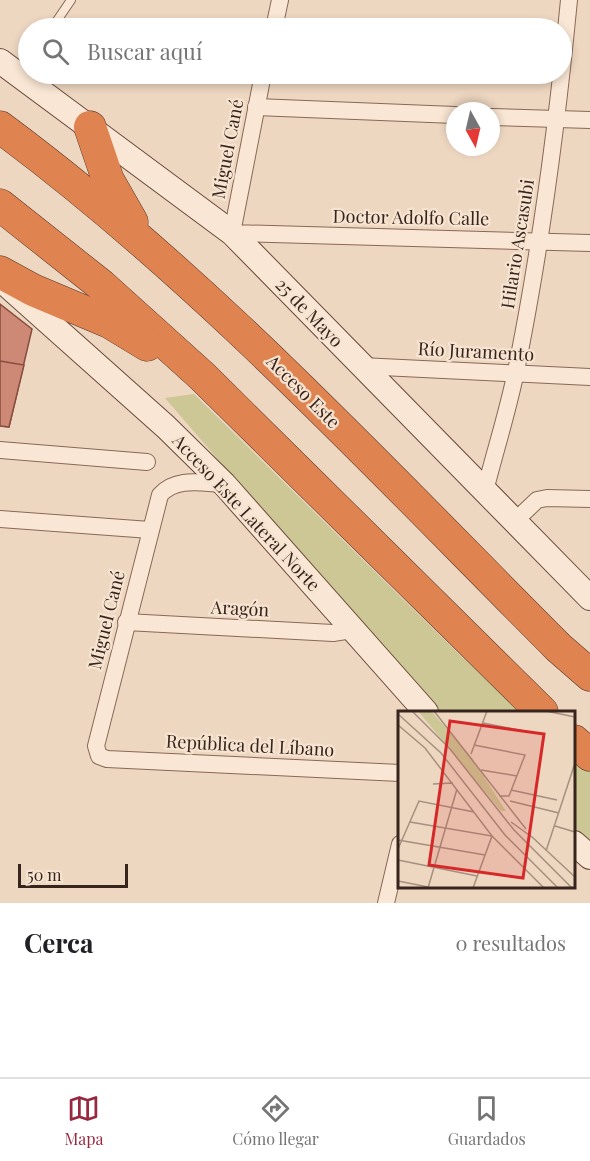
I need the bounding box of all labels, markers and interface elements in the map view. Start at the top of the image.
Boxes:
search box [18,18,572,84]
icon: search [39,35,72,68]
text: Buscar aquí [87,36,202,66]
street label: Miguel Cané [206,97,248,201]
north arrow [446,102,500,156]
street label: Hilario Ascasubi [495,177,539,310]
street label: Doctor Adolfo Calle [333,204,490,230]
street label: 25 de Mayo [271,272,349,352]
street label: Río Juramento [417,336,535,366]
street label: Acceso Este [261,349,346,433]
street label: Acceso Este Lateral Norte [167,428,326,596]
street label: Miguel Cané [82,568,130,672]
street label: Aragón [209,594,270,622]
inset map [398,711,575,888]
street label: República del Líbano [165,729,335,761]
scale bar [18,861,128,888]
text: 50 m [27,864,61,885]
text: Cerca [24,925,93,960]
text: 0 resultados [456,929,566,956]
tab: Mapa [64,1092,103,1149]
tab: Cómo llegar [232,1092,319,1149]
tab: Guardados [448,1092,526,1149]

